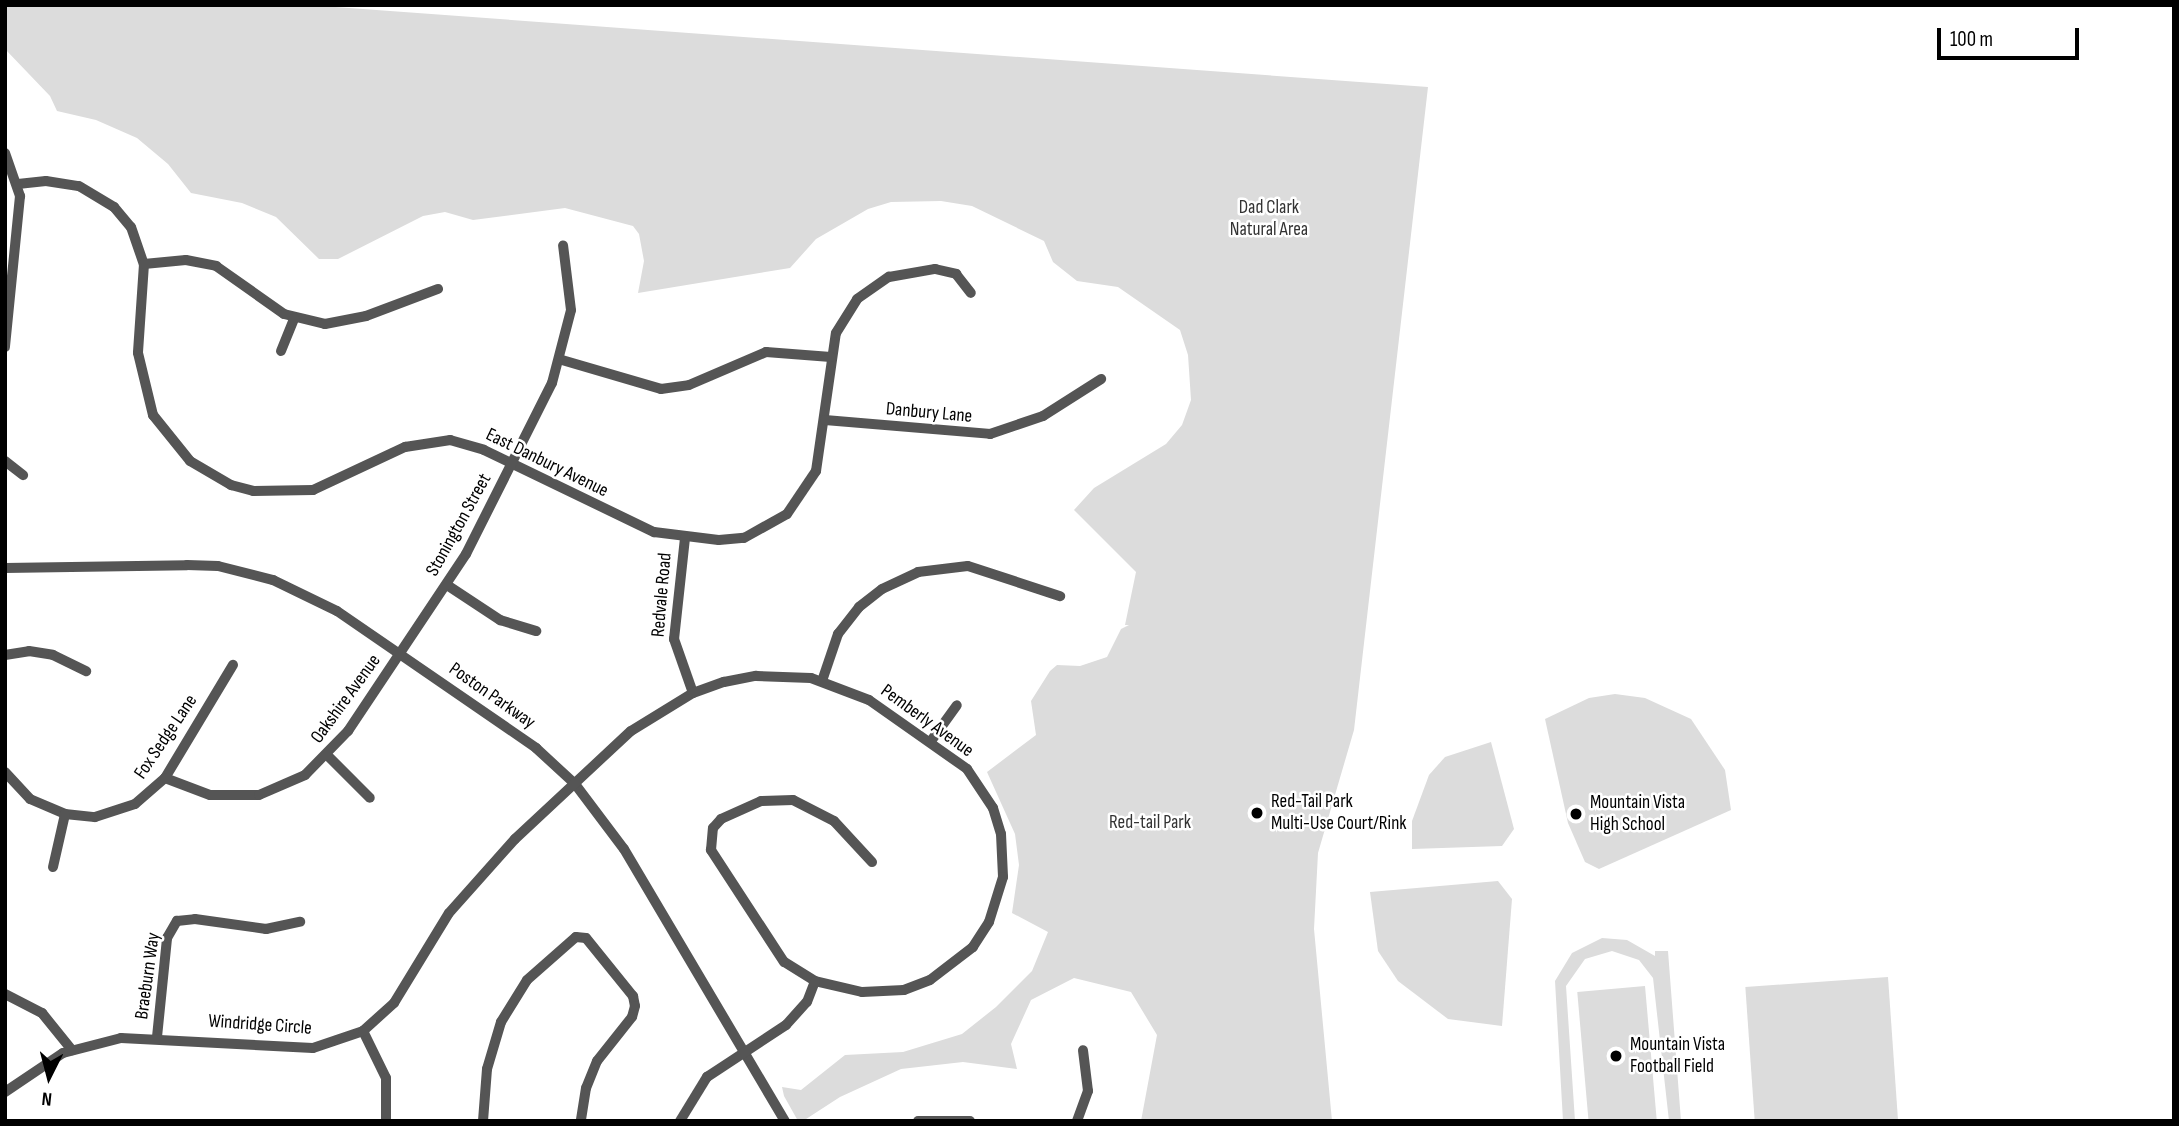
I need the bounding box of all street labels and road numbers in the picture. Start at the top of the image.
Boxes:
street label: Danbury Lane [885,398,973,428]
street label: East Danbury Avenue [482,424,612,502]
street label: Stonington Street [421,470,497,580]
street label: Redvale Road [647,552,677,638]
street label: Oakshire Avenue [306,650,386,748]
street label: Poston Parkway [444,658,540,734]
street label: Pemberly Avenue [876,680,978,762]
street label: Fox Sedge Lane [129,691,203,783]
street label: Braeburn Way [131,931,165,1021]
street label: Windridge Circle [207,1010,313,1040]

